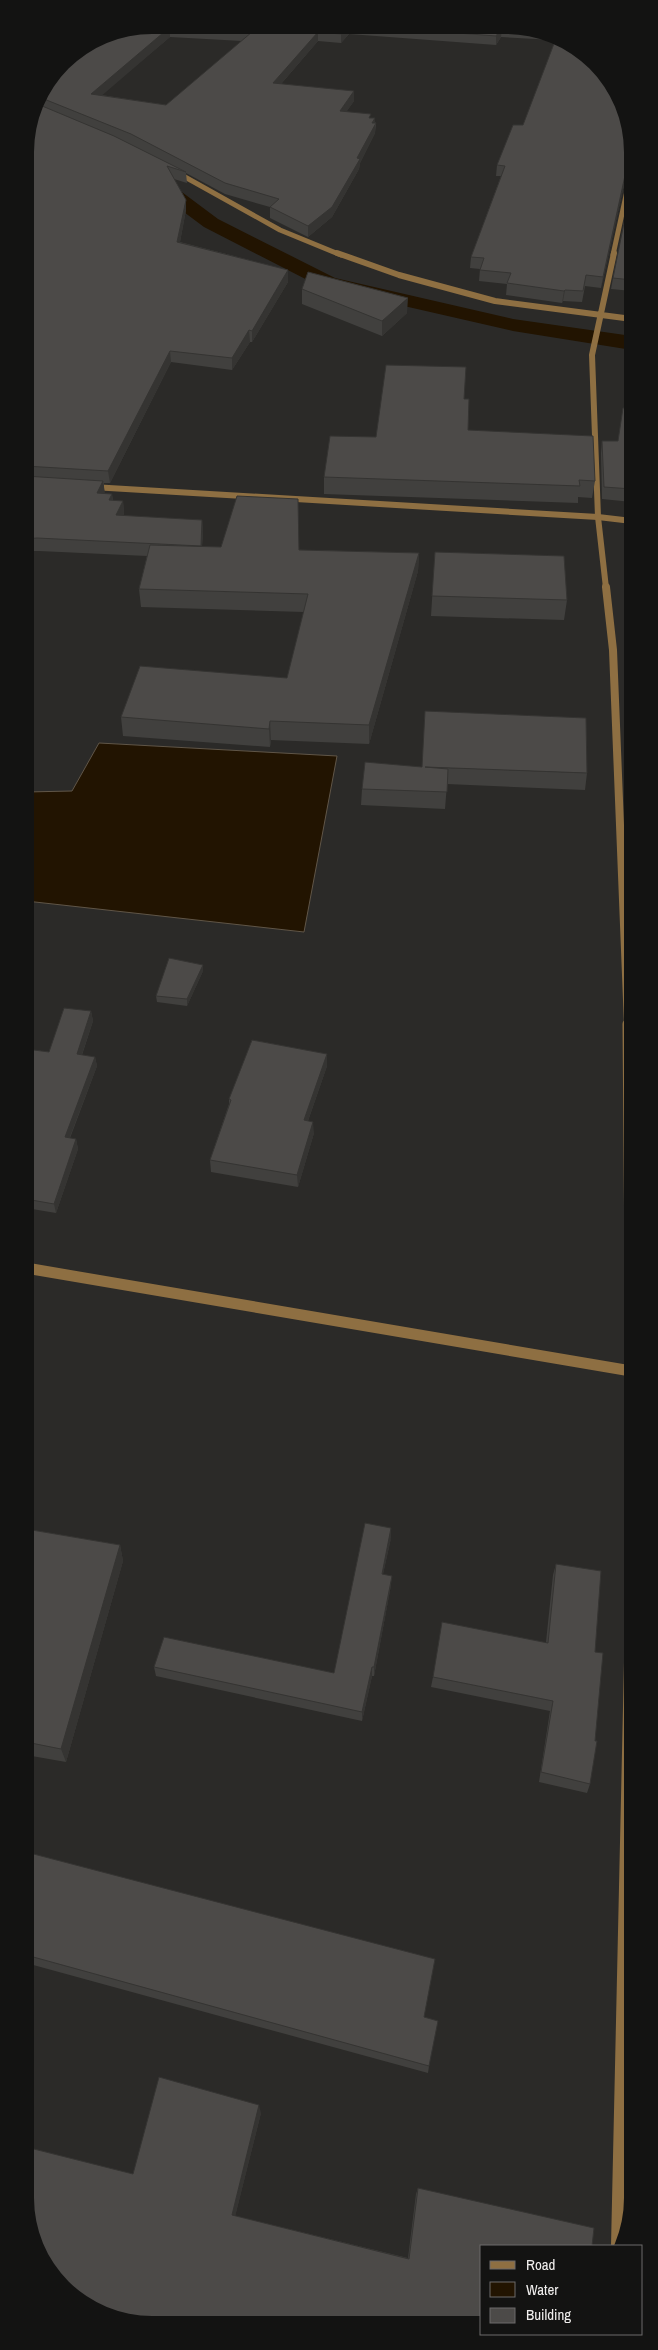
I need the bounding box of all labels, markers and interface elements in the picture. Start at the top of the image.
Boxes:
legend [480,2245,643,2335]
text: Road [526,2254,555,2275]
text: Water [526,2279,558,2300]
text: Building [526,2304,571,2325]

